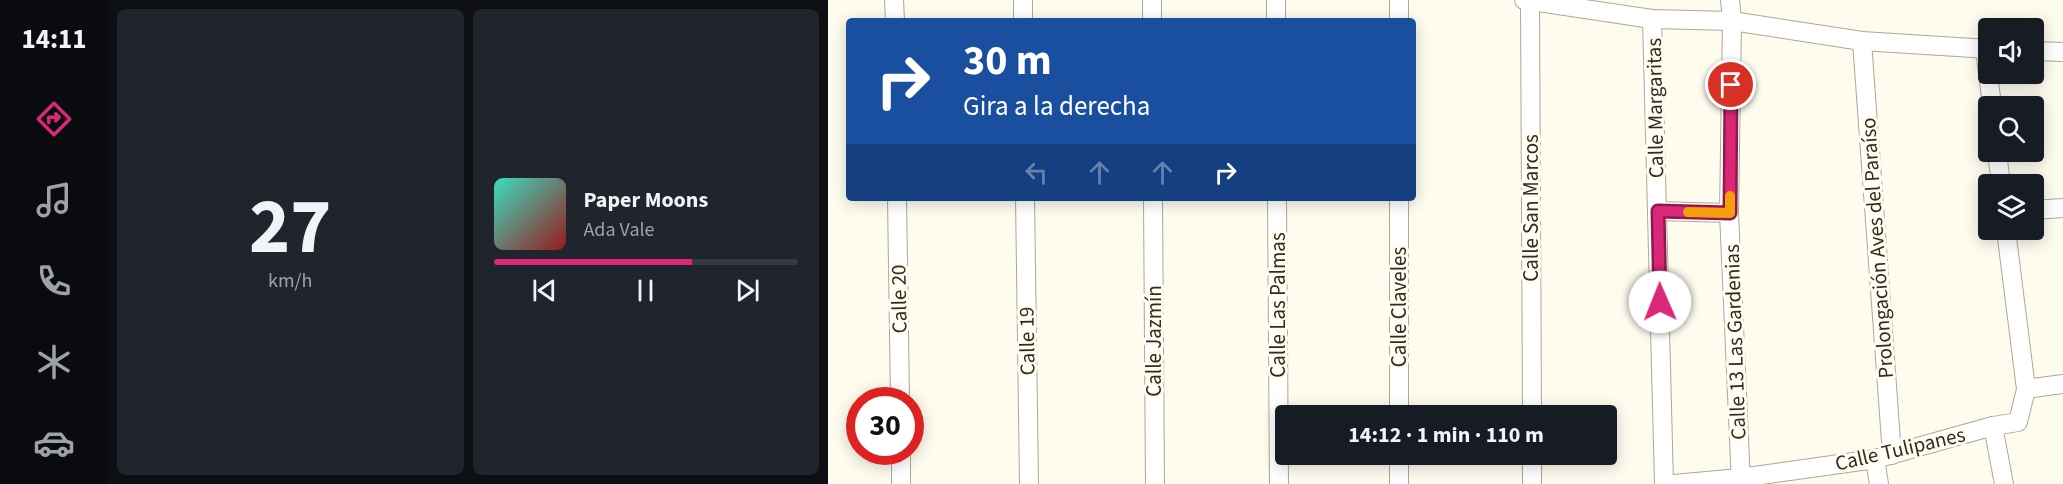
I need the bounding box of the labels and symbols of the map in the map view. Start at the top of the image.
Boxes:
street label: Calle Margaritas [1639,37,1671,178]
pin [1705,59,1756,110]
street label: Prolongación Aves del Paraíso [1853,117,1901,379]
street label: Calle San Marcos [1516,134,1546,282]
street label: Calle Las Palmas [1263,232,1293,378]
street label: Calle 13 Las Gardenias [1717,244,1753,440]
street label: Calle Claveles [1384,247,1414,367]
street label: Calle 20 [883,264,915,334]
position arrow [1628,270,1692,334]
street label: Calle Jazmín [1139,285,1169,397]
street label: Calle 19 [1011,306,1043,376]
speed limit sign: 30 [846,387,924,465]
street label: Calle Tulipanes [1832,419,1968,479]

